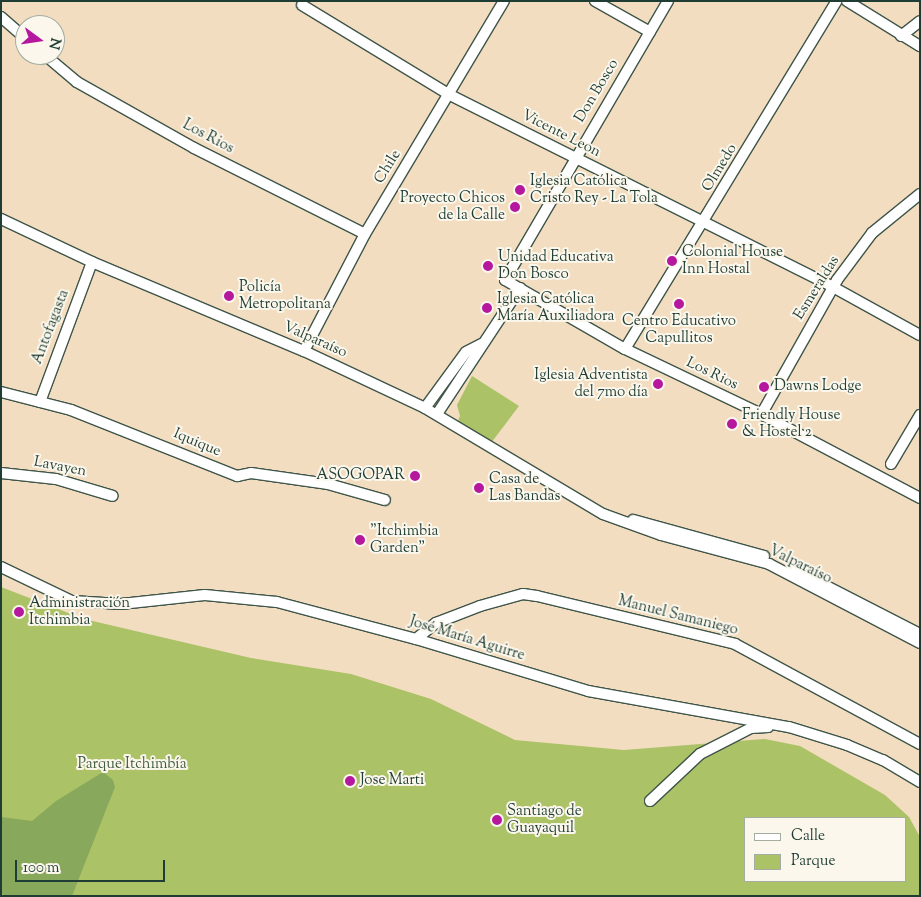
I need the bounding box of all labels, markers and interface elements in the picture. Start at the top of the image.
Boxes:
north arrow [15,15,65,65]
text: N [43,36,65,51]
street label: Don Bosco [571,56,623,126]
street label: Vicente Leon [518,106,604,162]
street label: Los Rios [179,116,237,158]
street label: Olmedo [699,141,741,195]
street label: Chile [371,147,405,187]
place label: Iglesia Católica Cristo Rey - La Tola [530,172,658,207]
marker: Iglesia Católica Cristo Rey - La Tola [514,184,526,196]
place label: Proyecto Chicos de la Calle [400,189,505,224]
marker: Proyecto Chicos de la Calle [509,201,521,213]
place label: Colonial House Inn Hostal [682,243,783,278]
place label: Unidad Educativa Don Bosco [498,248,614,283]
street label: Esmeraldas [790,253,844,323]
marker: Colonial House Inn Hostal [666,255,678,267]
marker: Unidad Educativa Don Bosco [482,260,494,272]
place label: Policía Metropolitana [239,278,331,313]
street label: Antofagasta [29,287,73,367]
marker: Policía Metropolitana [223,290,235,302]
place label: Iglesia Católica María Auxiliadora [497,290,614,325]
marker: Centro Educativo Capullitos [673,298,685,310]
marker: Iglesia Católica María Auxiliadora [481,302,493,314]
place label: Centro Educativo Capullitos [622,312,736,347]
street label: Valparaíso [280,318,350,362]
street label: Los Rios [683,354,741,394]
place label: Iglesia Adventista del 7mo día [534,366,648,401]
marker: Iglesia Adventista del 7mo día [652,378,664,390]
place label: Dawns Lodge [774,378,862,396]
marker: Dawns Lodge [758,381,770,393]
place label: Friendly House & Hostel 2 [742,406,840,441]
marker: Friendly House & Hostel 2 [726,418,738,430]
street label: Iquique [171,425,223,461]
street label: Lavayen [32,453,88,481]
place label: ASOGOPAR [316,467,405,485]
marker: ASOGOPAR [409,470,421,482]
place label: Casa de Las Bandas [489,470,560,505]
marker: Casa de Las Bandas [473,482,485,494]
place label: "Itchimbia Garden" [370,522,438,557]
marker: "Itchimbia Garden" [354,534,366,546]
street label: Valparaíso [765,542,835,588]
street label: Manuel Samaniego [616,592,740,640]
place label: Administración Itchimbia [29,594,130,629]
marker: Administración Itchimbia [13,606,25,618]
street label: José María Aguirre [407,613,527,665]
park label: Parque Itchimbía [77,756,187,774]
place label: Jose Marti [360,772,424,790]
marker: Jose Marti [344,775,356,787]
place label: Santiago de Guayaquil [507,802,582,837]
marker: Santiago de Guayaquil [491,814,503,826]
legend [744,817,906,882]
text: Calle [791,826,825,847]
scale bar [18,850,168,882]
text: Parque [791,851,835,872]
text: 100 m [23,858,59,879]

